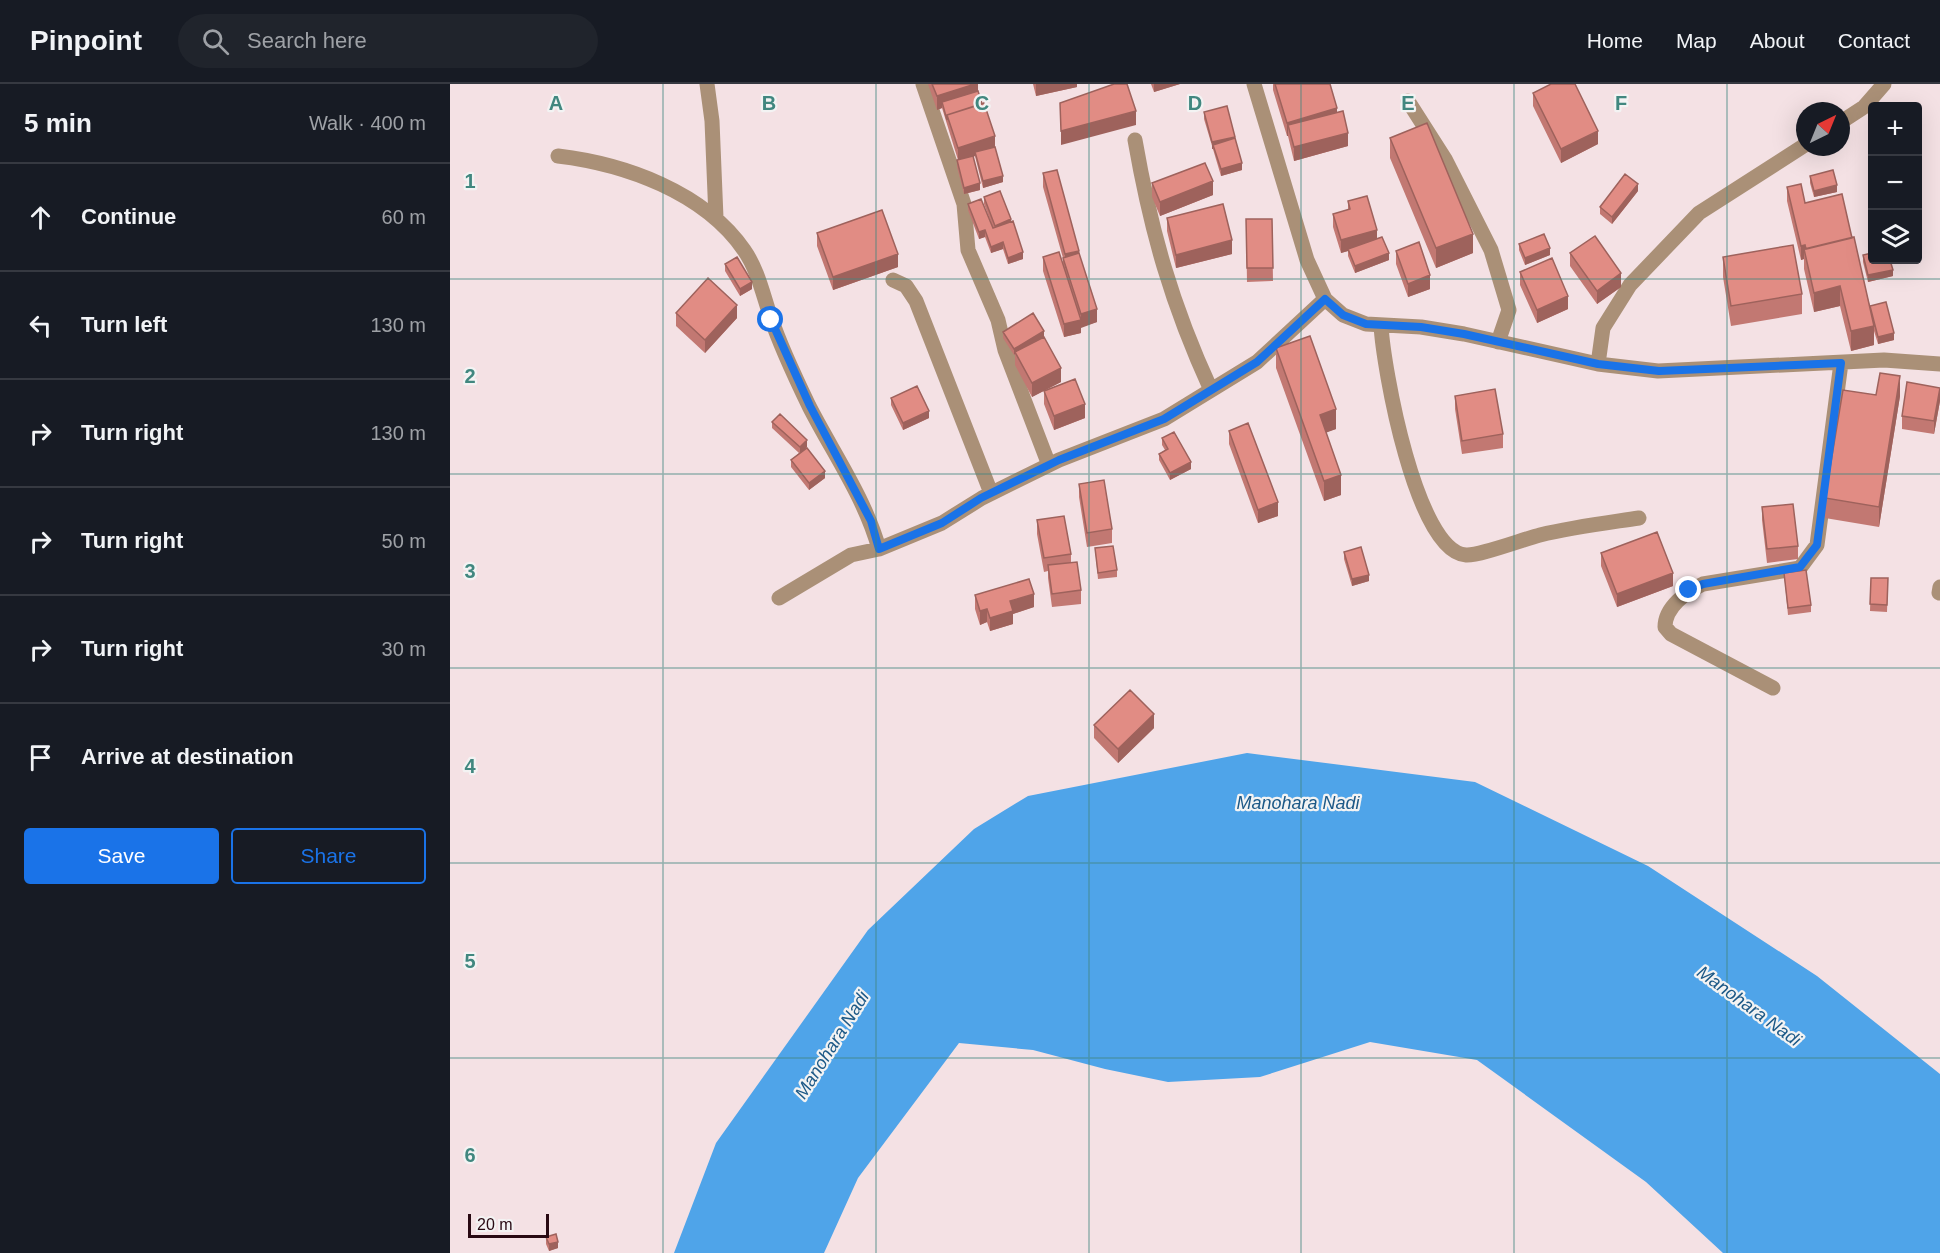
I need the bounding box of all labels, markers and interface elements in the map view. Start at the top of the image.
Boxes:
search box [178,14,598,68]
text: Pinpoint [30,25,142,56]
icon: search [199,25,232,58]
text: Search here [247,28,367,53]
text: Home [1587,29,1643,52]
text: Map [1676,29,1717,52]
text: About [1750,29,1805,52]
text: Contact [1838,29,1910,52]
text: A [549,92,563,114]
text: B [762,92,776,114]
text: C [975,92,989,114]
text: D [1188,92,1202,114]
text: E [1401,92,1415,114]
text: F [1615,92,1627,114]
north arrow [1796,102,1850,156]
map controls [1868,102,1922,264]
button: + [1868,102,1922,156]
text: 5 min [24,108,92,138]
text: Walk · 400 m [309,112,426,134]
button: − [1868,156,1922,210]
text: 1 [464,170,476,192]
icon: ahead [24,201,57,234]
text: Continue [81,204,176,229]
text: 60 m [382,206,426,228]
button: layers [1868,210,1922,264]
route start [757,306,783,332]
icon: left [24,309,57,342]
text: Turn left [81,312,167,337]
text: 130 m [370,314,426,336]
text: 2 [464,365,476,387]
icon: right [24,417,57,450]
text: Turn right [81,420,183,445]
text: 130 m [370,422,426,444]
icon: right [24,525,57,558]
text: Turn right [81,528,183,553]
text: 50 m [382,530,426,552]
text: 3 [464,560,476,582]
route end [1675,576,1701,602]
icon: right [24,633,57,666]
text: Turn right [81,636,183,661]
text: 30 m [382,638,426,660]
icon: arrive [24,741,57,774]
text: Arrive at destination [81,744,294,769]
text: 4 [464,755,476,777]
water label: Manohara Nadi [1236,793,1361,813]
button: Save [24,828,219,884]
button: Share [231,828,426,884]
text: 5 [464,950,476,972]
water label: Manohara Nadi [1693,962,1805,1051]
water label: Manohara Nadi [791,987,874,1102]
text: 6 [464,1144,476,1166]
scale bar [468,1211,549,1238]
text: 20 m [477,1216,513,1233]

